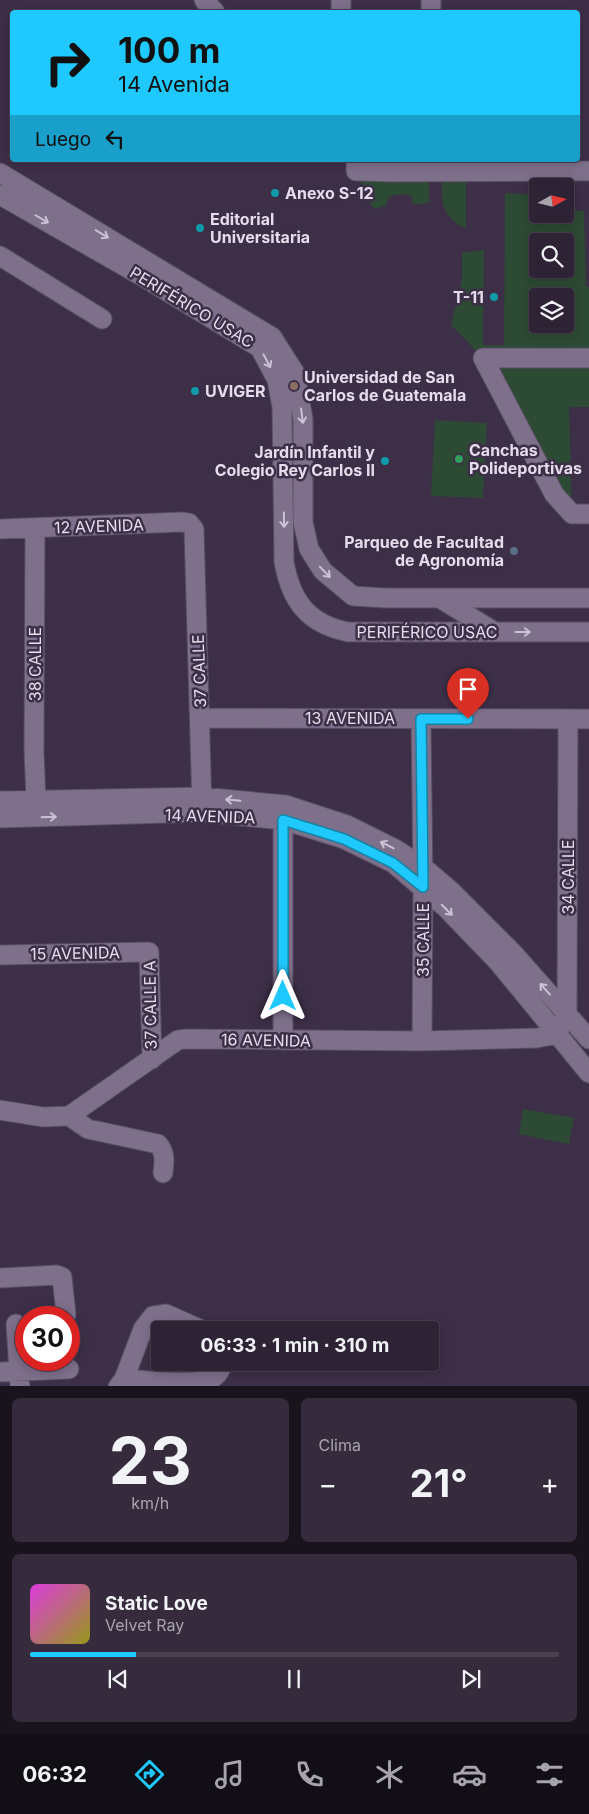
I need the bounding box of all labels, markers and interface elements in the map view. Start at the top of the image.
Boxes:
text: 100 m [118,29,221,71]
icon: right [35,30,100,95]
text: 14 Avenida [118,71,230,97]
icon: left [101,125,129,153]
text: Luego [35,128,91,151]
north arrow [529,178,574,222]
map controls [529,178,574,333]
place label: Anexo S-12 [285,183,374,203]
marker: Anexo S-12 [269,187,281,199]
place label: Editorial Universitaria [210,209,310,247]
one-way arrow [35,214,50,224]
marker: Editorial Universitaria [194,222,206,234]
one-way arrow [94,229,108,239]
button: search [529,233,574,278]
street label: PERIFÉRICO USAC [126,262,258,352]
place label: T-11 [453,287,484,307]
button: layers [529,288,574,333]
marker: T-11 [488,291,500,303]
one-way arrow [262,353,272,368]
place label: Universidad de San Carlos de Guatemala [304,367,466,405]
marker: Universidad de San Carlos de Guatemala [288,380,300,392]
place label: UVIGER [205,381,266,401]
marker: UVIGER [189,385,201,397]
one-way arrow [297,407,307,423]
place label: Canchas Polideportivas [469,440,582,478]
place label: Jardín Infantil y Colegio Rey Carlos II [215,442,375,480]
marker: Canchas Polideportivas [453,453,465,465]
marker: Jardín Infantil y Colegio Rey Carlos II [379,455,391,467]
one-way arrow [279,512,289,528]
street label: 12 AVENIDA [54,514,144,538]
place label: Parqueo de Facultad de Agronomía [344,532,504,570]
marker: Parqueo de Facultad de Agronomía [508,545,520,557]
one-way arrow [319,566,331,578]
street label: PERIFÉRICO USAC [357,622,497,642]
street label: 38 CALLE [25,627,45,701]
one-way arrow [514,627,531,637]
street label: 37 CALLE [188,634,210,708]
pin [447,668,489,719]
icon: arrive [454,675,482,703]
street label: 13 AVENIDA [305,708,395,728]
one-way arrow [225,795,241,805]
street label: 14 AVENIDA [165,804,255,828]
one-way arrow [40,812,56,822]
one-way arrow [380,840,395,849]
street label: 34 CALLE [558,840,578,914]
street label: 35 CALLE [413,903,433,977]
one-way arrow [441,904,454,916]
street label: 15 AVENIDA [30,942,120,964]
street label: 37 CALLE A [139,960,161,1050]
position arrow [256,969,308,1021]
one-way arrow [540,983,551,996]
street label: 16 AVENIDA [221,1029,311,1051]
speed limit sign: 30 [15,1306,80,1371]
text: 06:33 · 1 min · 310 m [201,1334,389,1357]
text: 23 [109,1421,192,1500]
text: Clima [319,1435,361,1455]
text: 21° [410,1460,468,1506]
text: − [319,1467,337,1501]
text: + [540,1467,559,1501]
text: km/h [131,1493,169,1513]
text: Static Love [105,1592,208,1615]
text: Velvet Ray [105,1615,184,1635]
icon: previous [104,1665,132,1693]
icon: pause [280,1665,308,1693]
icon: next [457,1665,485,1693]
icon: directions [132,1757,167,1792]
icon: music [212,1757,247,1792]
icon: phone [292,1757,327,1792]
icon: climate [372,1757,407,1792]
icon: car [452,1757,487,1792]
icon: filters [532,1757,567,1792]
text: 06:32 [22,1761,87,1787]

